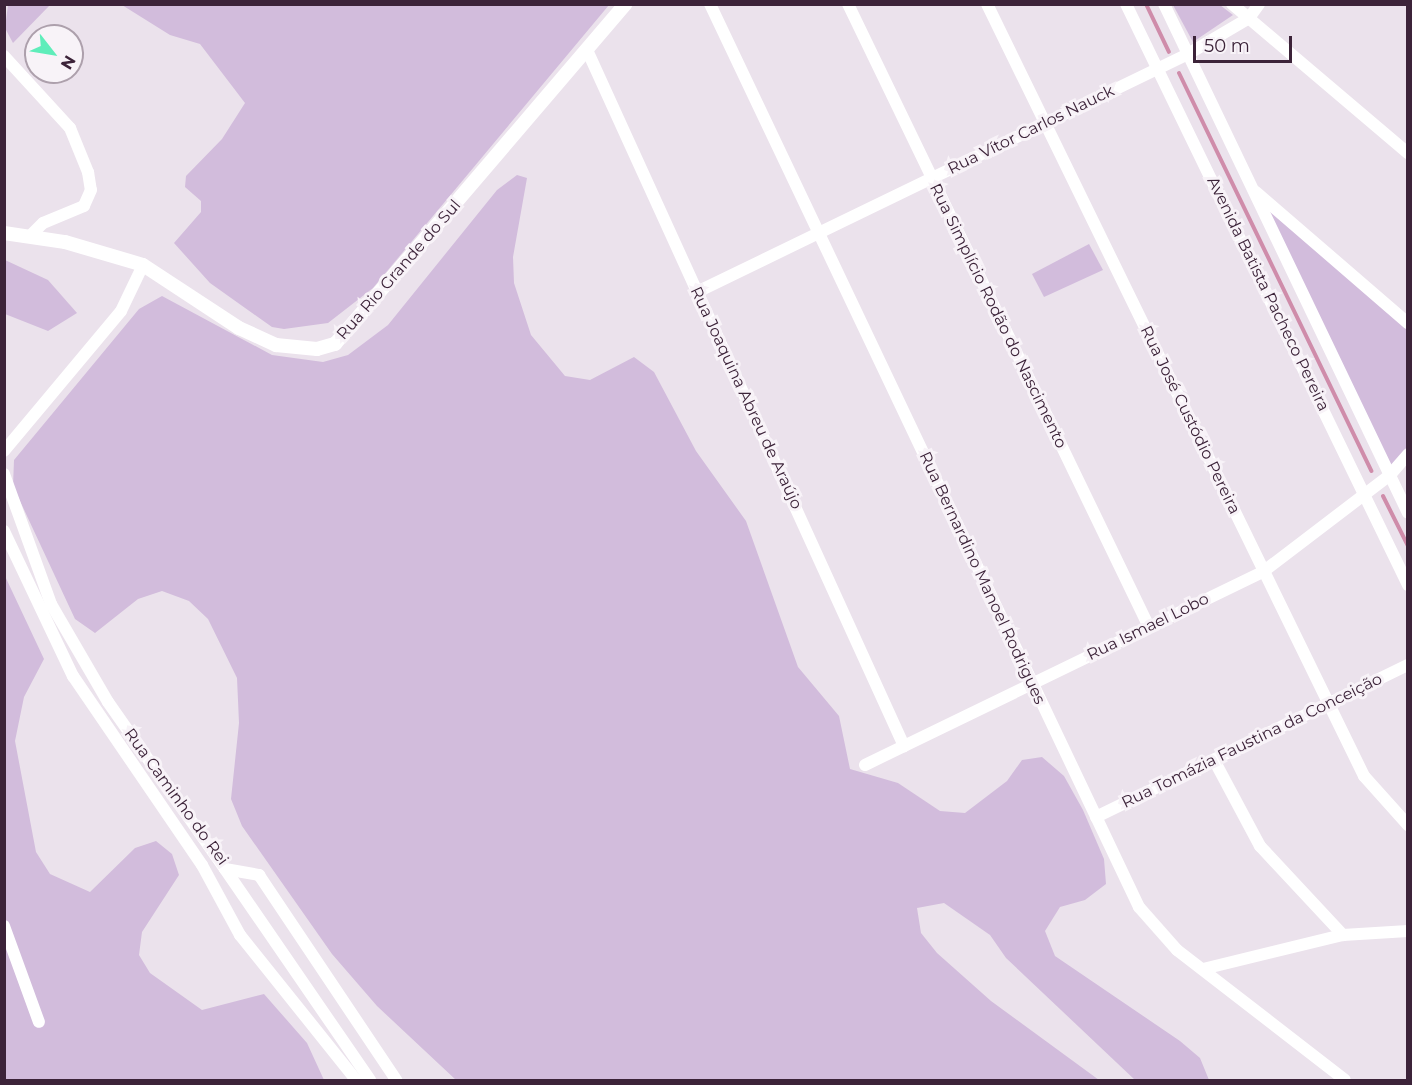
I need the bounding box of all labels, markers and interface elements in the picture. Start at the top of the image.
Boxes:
north arrow [24,24,84,84]
scale bar [1196,24,1295,62]
text: 50 m [1204,35,1250,57]
text: N [57,52,80,73]
street label: Rua Vítor Carlos Nauck [945,81,1117,179]
street label: Avenida Batista Pacheco Pereira [1203,174,1333,414]
street label: Rua Simplício Rodão do Nascimento [925,180,1071,452]
street label: Rua Rio Grande do Sul [333,196,465,344]
street label: Rua Joaquina Abreu de Araújo [686,284,806,512]
street label: Rua José Custódio Pereira [1136,323,1244,517]
street label: Rua Bernardino Manoel Rodrigues [915,449,1049,707]
street label: Rua Ismael Lobo [1084,589,1212,665]
street label: Rua Tomázia Faustina da Conceição [1119,669,1385,813]
street label: Rua Caminho do Rei [120,725,232,869]

